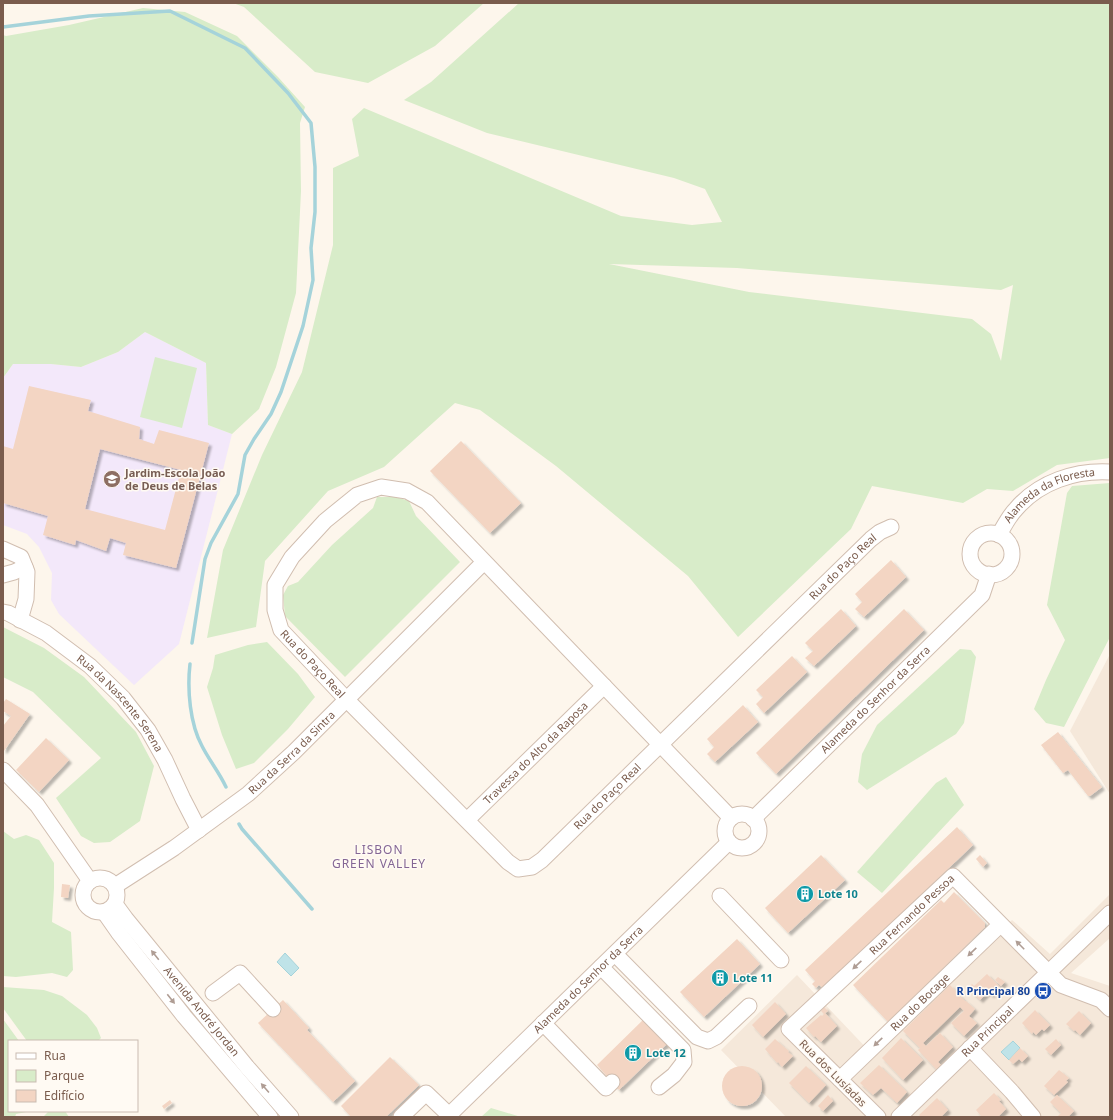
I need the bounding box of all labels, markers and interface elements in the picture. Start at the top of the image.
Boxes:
street label: Alameda da Floresta [1000,464,1096,525]
place label: Jardim-Escola João de Deus de Belas [124,465,225,493]
school or university icon: Jardim-Escola João de Deus de Belas [102,469,122,489]
street label: Rua do Paço Real [805,530,879,603]
street label: Rua do Paço Real [277,626,349,701]
street label: Alameda do Senhor da Serra [817,642,933,756]
street label: Rua da Nascente Serena [74,651,167,754]
street label: Travessa do Alto da Raposa [480,698,591,807]
street label: Rua da Serra da Sintra [245,707,338,797]
street label: Rua do Paço Real [570,760,644,832]
district label: LISBON GREEN VALLEY [332,841,426,872]
street label: Rua Fernando Pessoa [865,871,957,958]
building icon: Lote 10 [795,884,815,904]
place label: Lote 10 [818,886,858,901]
street label: Alameda do Senhor da Serra [530,922,646,1036]
one-way arrow [1015,940,1025,950]
one-way arrow [967,947,977,957]
one-way arrow [151,950,160,961]
one-way arrow [852,961,862,970]
street label: Avenida André Jordan [161,963,243,1059]
building icon: Lote 11 [710,968,730,988]
street label: Rua do Bocage [887,969,953,1034]
place label: Lote 11 [733,970,773,985]
bus stop icon: R Principal 80 [1033,981,1053,1001]
place label: R Principal 80 [957,983,1030,998]
one-way arrow [166,993,175,1004]
street label: Rua Principal [958,1002,1017,1060]
street label: Rua dos Lusíadas [796,1036,870,1110]
one-way arrow [873,1037,883,1047]
legend [8,1040,138,1112]
building icon: Lote 12 [623,1043,643,1063]
place label: Lote 12 [646,1045,686,1060]
text: Rua [44,1047,66,1064]
text: Parque [44,1067,85,1084]
one-way arrow [261,1083,270,1092]
text: Edifício [44,1087,85,1104]

